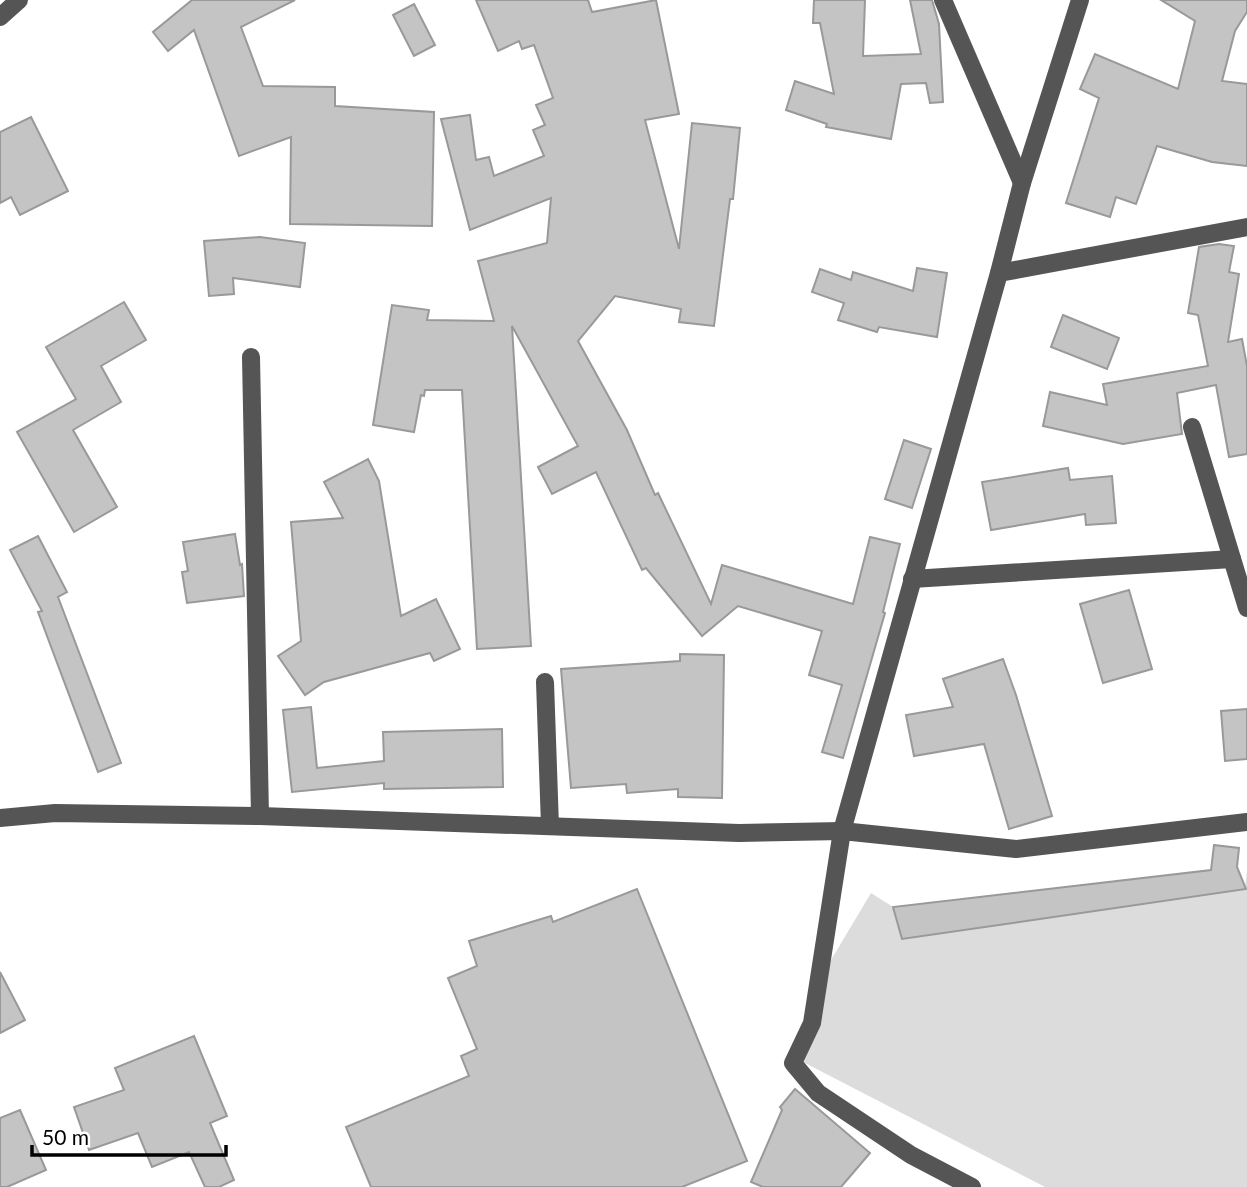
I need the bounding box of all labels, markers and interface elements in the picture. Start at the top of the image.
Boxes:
scale bar [32,1114,226,1158]
text: 50 m [42,1124,89,1149]

